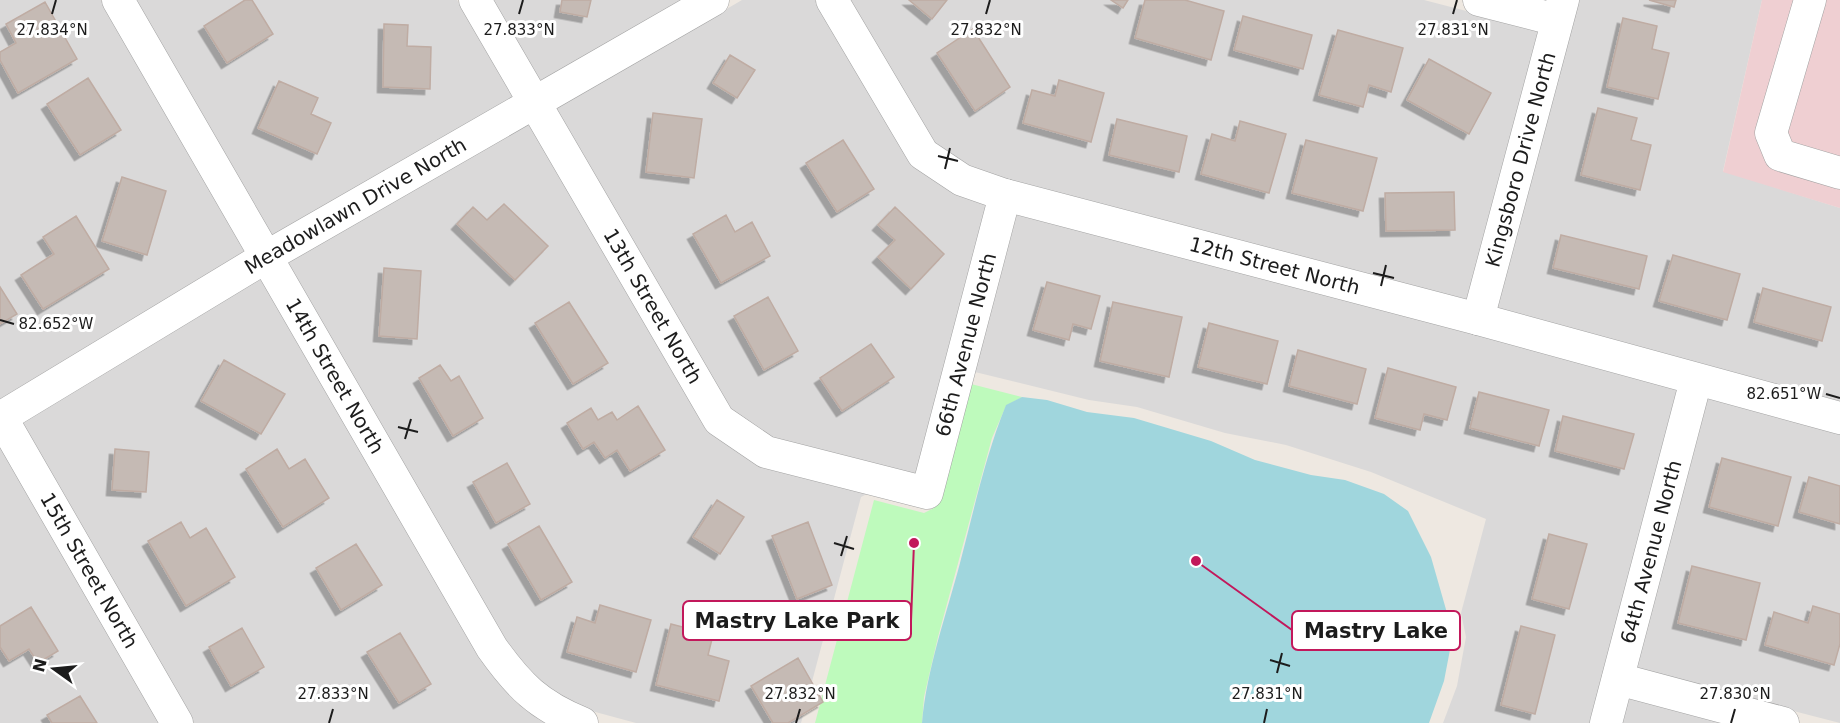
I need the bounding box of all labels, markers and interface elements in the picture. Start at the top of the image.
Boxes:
text: 27.834°N [16,21,88,39]
text: 27.833°N [483,21,555,39]
text: 27.832°N [950,21,1022,39]
text: 27.831°N [1417,21,1489,39]
street label: Kingsboro Drive North [1480,49,1561,270]
street label: Meadowlawn Drive North [240,132,471,279]
street label: 13th Street North [598,224,707,388]
street label: 12th Street North [1187,232,1363,300]
street label: 66th Avenue North [930,250,1001,439]
street label: 14th Street North [281,294,389,458]
text: 82.652°W [19,315,94,333]
text: 82.651°W [1747,385,1822,403]
street label: 64th Avenue North [1615,457,1687,646]
street label: 15th Street North [35,488,143,652]
callout: Mastry Lake Park [683,601,911,640]
text: Mastry Lake Park [695,609,900,633]
callout: Mastry Lake [1292,611,1460,650]
text: Mastry Lake [1304,619,1448,643]
north arrow [24,639,84,699]
text: N [29,656,51,674]
text: 27.833°N [297,685,369,703]
text: 27.832°N [764,685,836,703]
text: 27.831°N [1231,685,1303,703]
text: 27.830°N [1699,685,1771,703]

